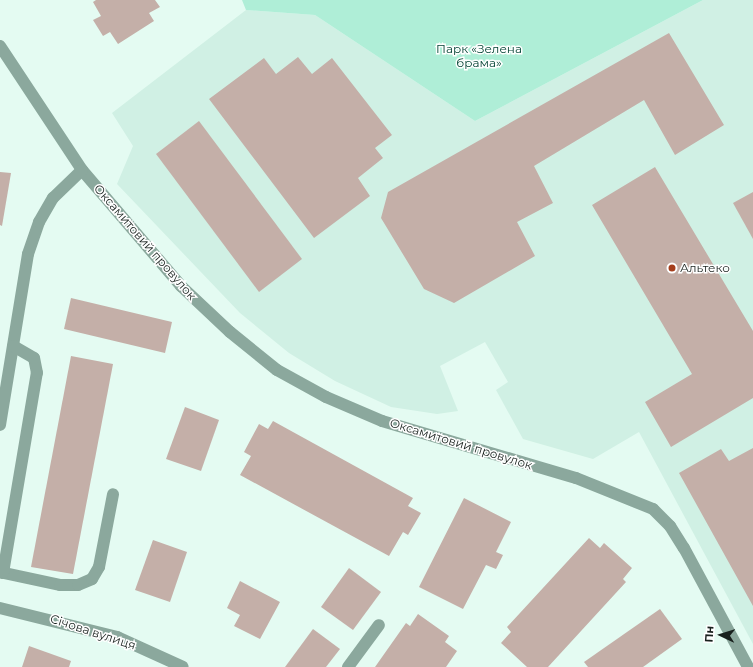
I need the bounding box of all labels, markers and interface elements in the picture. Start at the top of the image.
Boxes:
park label: Парк «Зелена брама» [436,42,522,70]
street label: Оксамитовий провулок [91,181,199,303]
place label: Альтеко [680,261,730,275]
marker: Альтеко [667,263,677,273]
street label: Оксамитовий провулок [388,415,534,473]
street label: Січова вулиця [48,611,138,653]
north arrow [701,615,741,655]
text: Пн [701,625,717,643]

